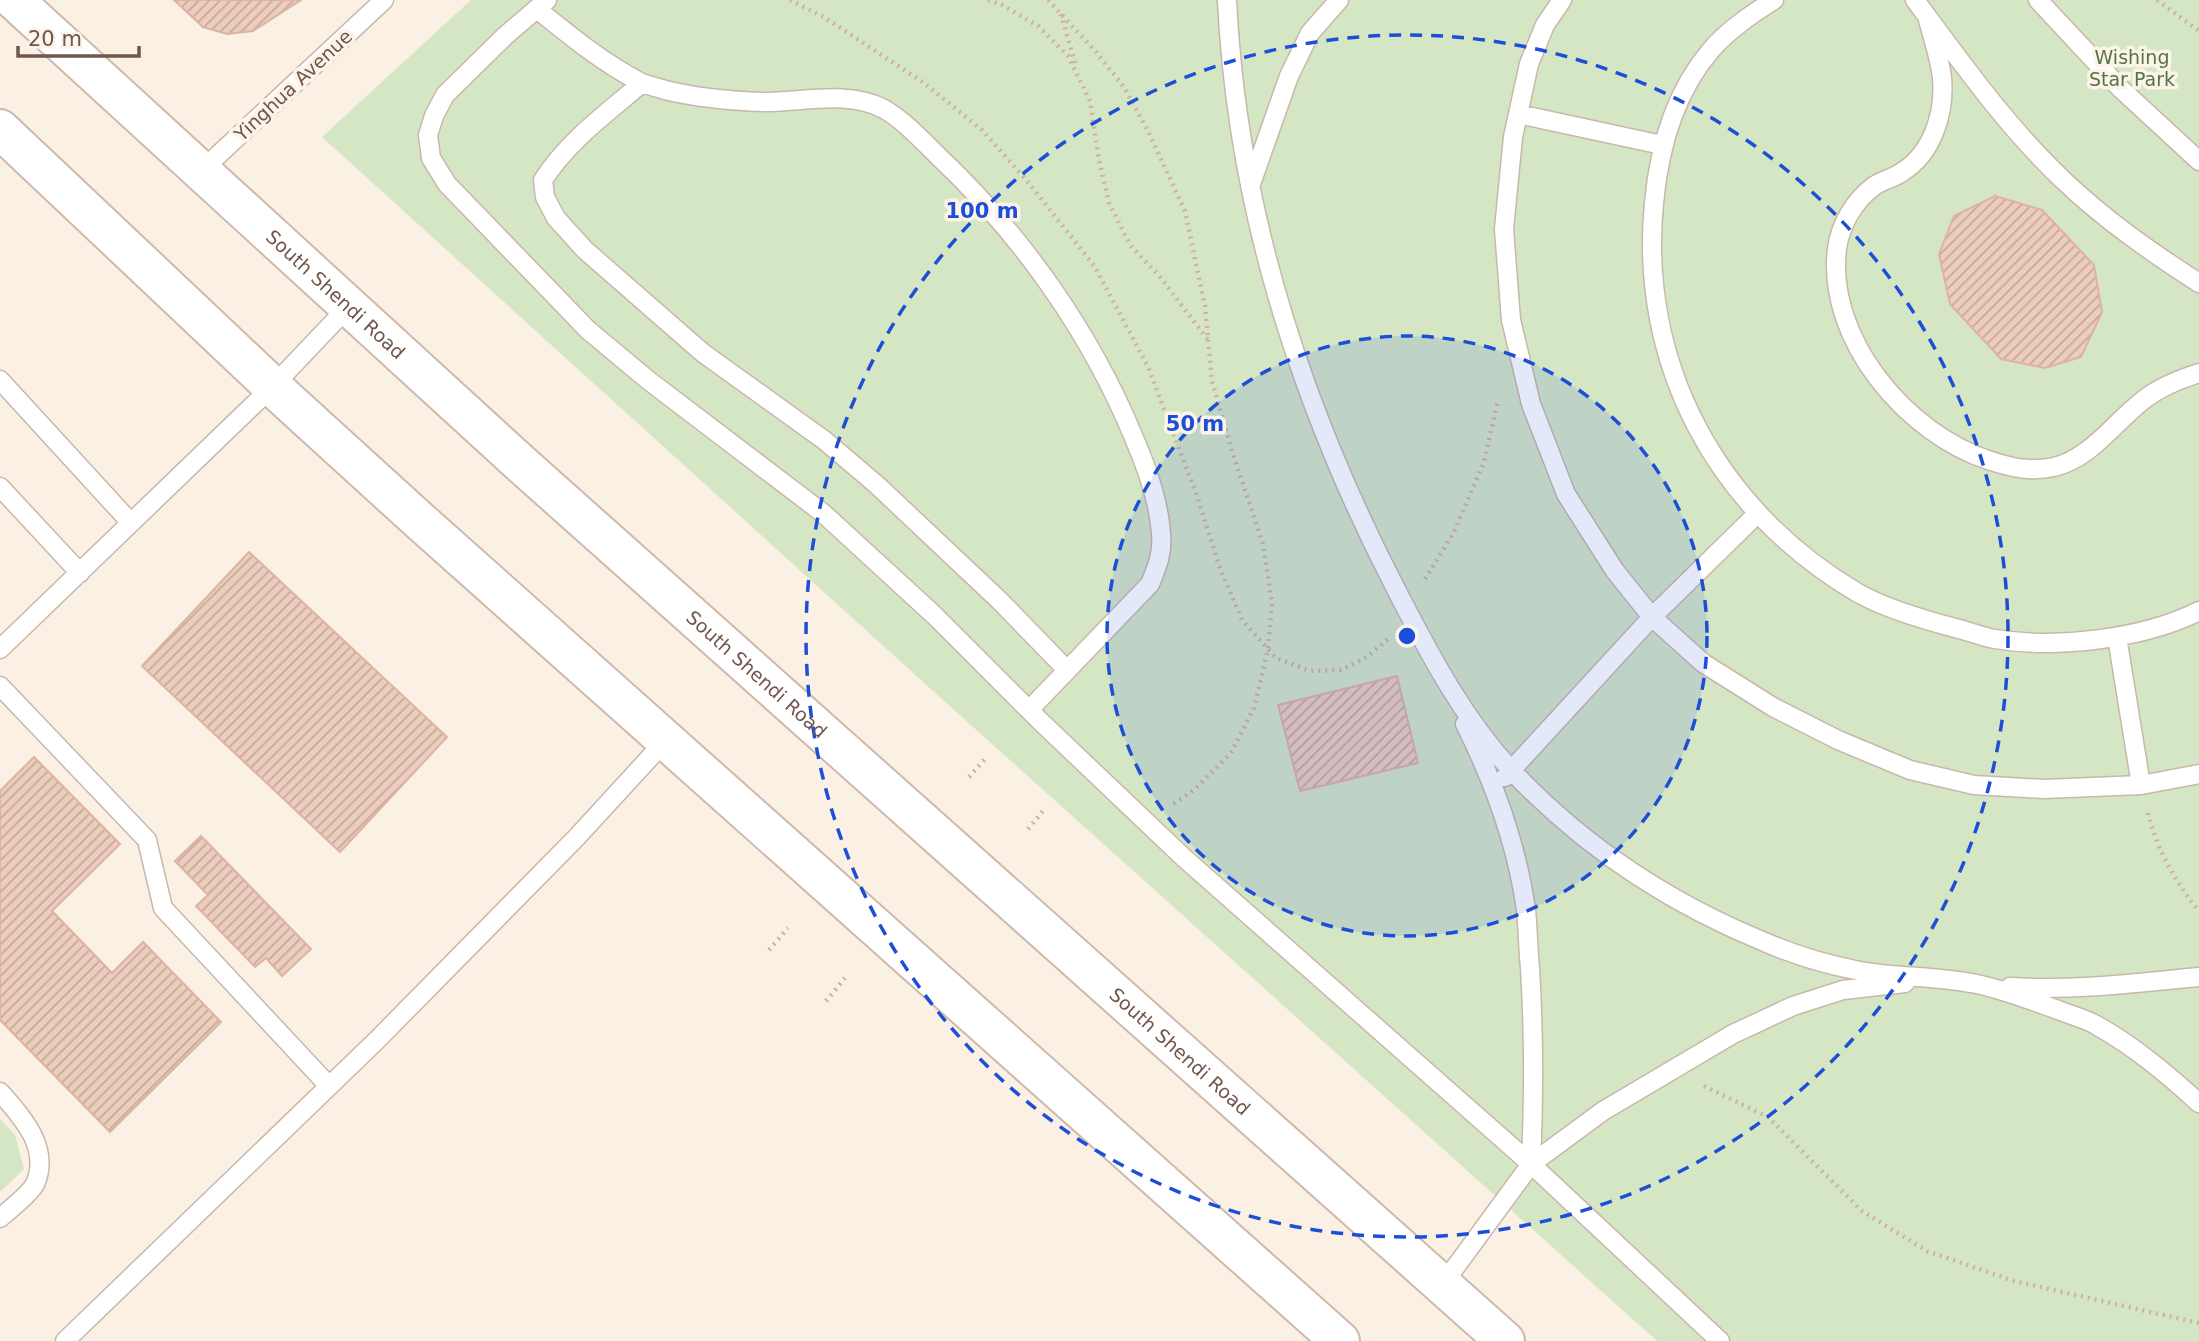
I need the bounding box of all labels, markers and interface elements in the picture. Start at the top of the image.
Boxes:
scale bar [18,14,138,58]
street label: Yinghua Avenue [229,25,356,146]
text: 20 m [28,27,82,51]
park label: Wishing Star Park [2089,46,2175,90]
text: 100 m [945,199,1019,223]
street label: South Shendi Road [262,225,410,363]
text: 50 m [1166,412,1224,436]
street label: South Shendi Road [682,606,831,742]
centre of rings [1395,624,1419,648]
street label: South Shendi Road [1105,983,1255,1119]

